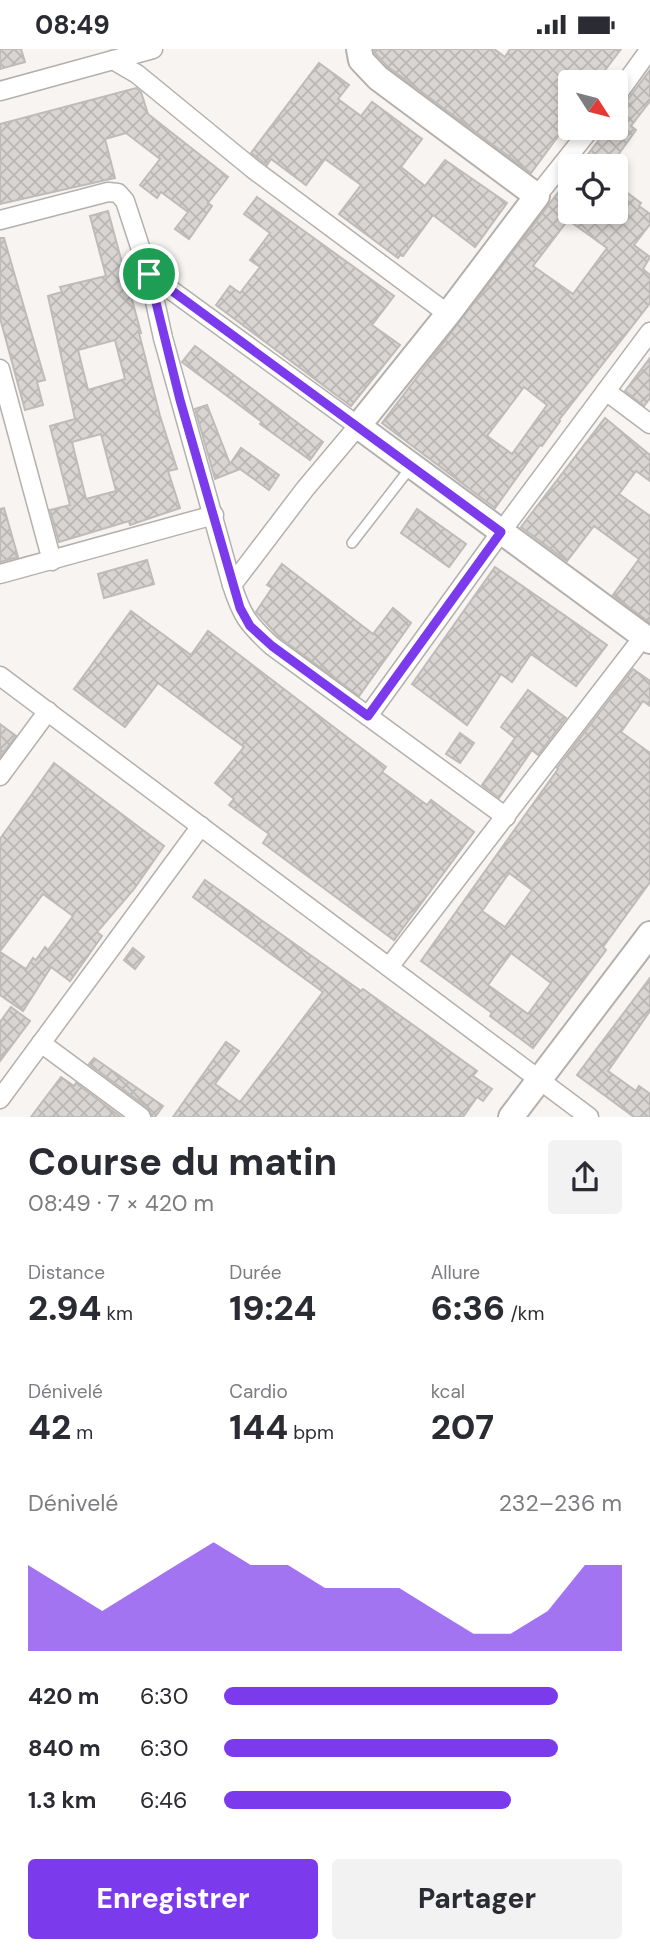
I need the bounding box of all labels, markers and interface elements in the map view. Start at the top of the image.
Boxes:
text: 08:49 [35,8,110,42]
north arrow [558,70,628,140]
map controls [558,70,628,224]
button: locate [558,154,628,224]
pin [119,244,179,304]
icon: arrive [130,255,168,293]
text: Course du matin [28,1137,337,1187]
button: share [548,1140,622,1214]
text: 08:49 · 7 × 420 m [28,1188,214,1218]
text: Distance [28,1260,105,1285]
text: Durée [229,1260,282,1285]
text: Allure [431,1260,480,1285]
text: 2.94 [28,1285,101,1331]
text: 19:24 [229,1285,317,1331]
text: 6:36 [431,1285,505,1331]
text: km [101,1301,133,1326]
text: /km [505,1301,544,1326]
text: Dénivelé [28,1379,103,1404]
text: Cardio [229,1379,288,1404]
text: kcal [431,1379,465,1404]
text: 42 [28,1404,71,1450]
text: 144 [229,1404,288,1450]
text: 207 [431,1404,494,1450]
text: m [71,1420,93,1445]
text: bpm [288,1420,334,1445]
text: Dénivelé [28,1488,118,1518]
text: 232–236 m [499,1488,622,1518]
text: 420 m [28,1681,99,1711]
text: 6:30 [140,1681,188,1711]
text: 840 m [28,1733,101,1763]
text: 6:30 [140,1733,188,1763]
text: 1.3 km [28,1785,96,1815]
text: 6:46 [140,1785,188,1815]
button: Enregistrer [28,1859,318,1939]
button: Partager [332,1859,622,1939]

